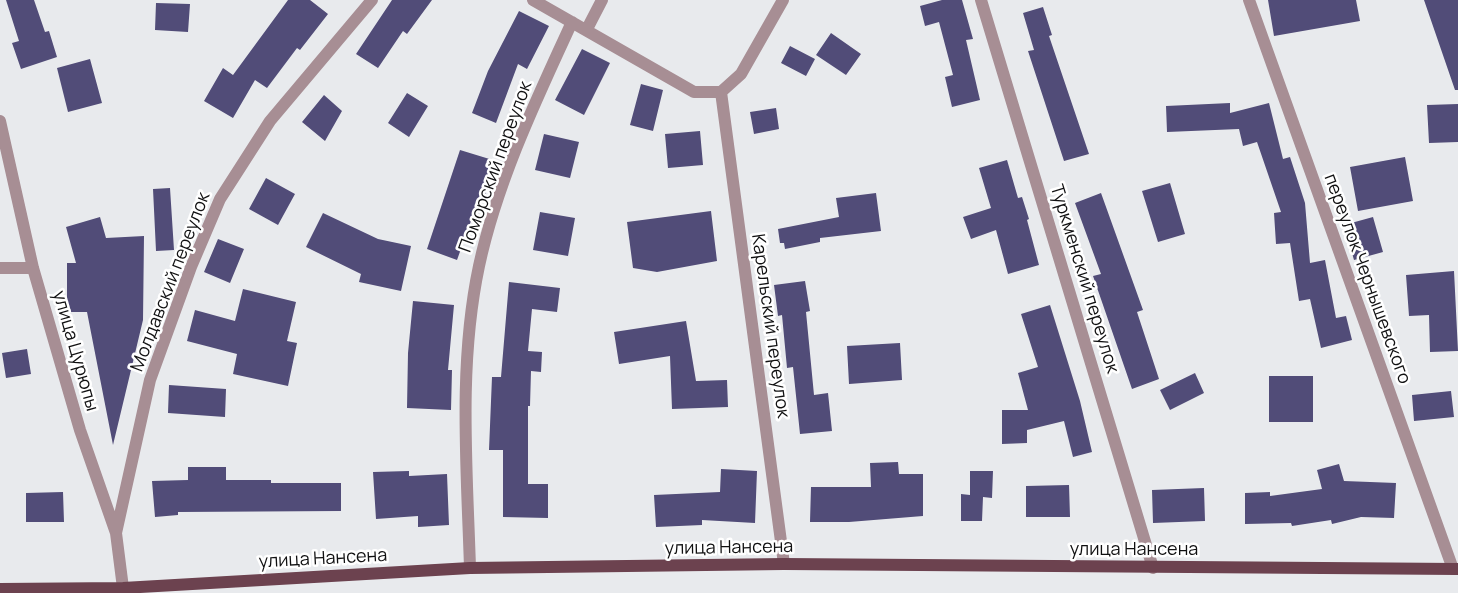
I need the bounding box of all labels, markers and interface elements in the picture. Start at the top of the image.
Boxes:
street label: Поморский переулок [455,78,537,256]
street label: переулок Чернышевского [1319,171,1415,387]
street label: Туркменский переулок [1045,182,1123,376]
street label: Молдавский переулок [127,189,215,375]
street label: Карельский переулок [746,233,794,419]
street label: улица Цурюпы [48,288,102,414]
street label: улица Нансена [665,536,793,560]
street label: улица Нансена [1070,539,1198,561]
street label: улица Нансена [258,545,388,573]

